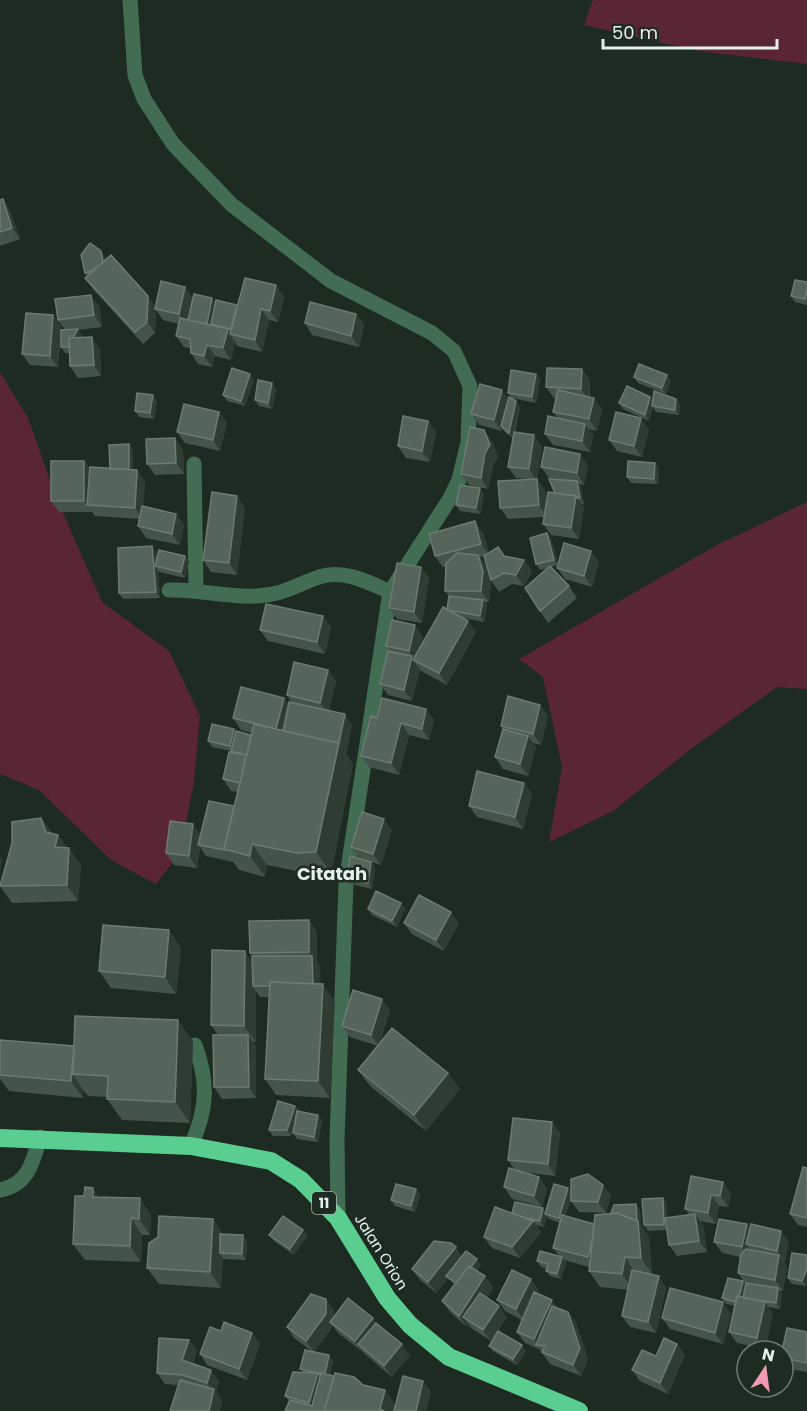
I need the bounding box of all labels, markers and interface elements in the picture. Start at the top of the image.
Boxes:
scale bar [603,12,777,50]
text: 50 m [612,20,658,45]
district label: Citatah [297,861,367,886]
road number: 11 [312,1192,336,1214]
street label: Jalan Orion [350,1210,413,1294]
north arrow [735,1339,795,1399]
text: N [760,1342,777,1367]

